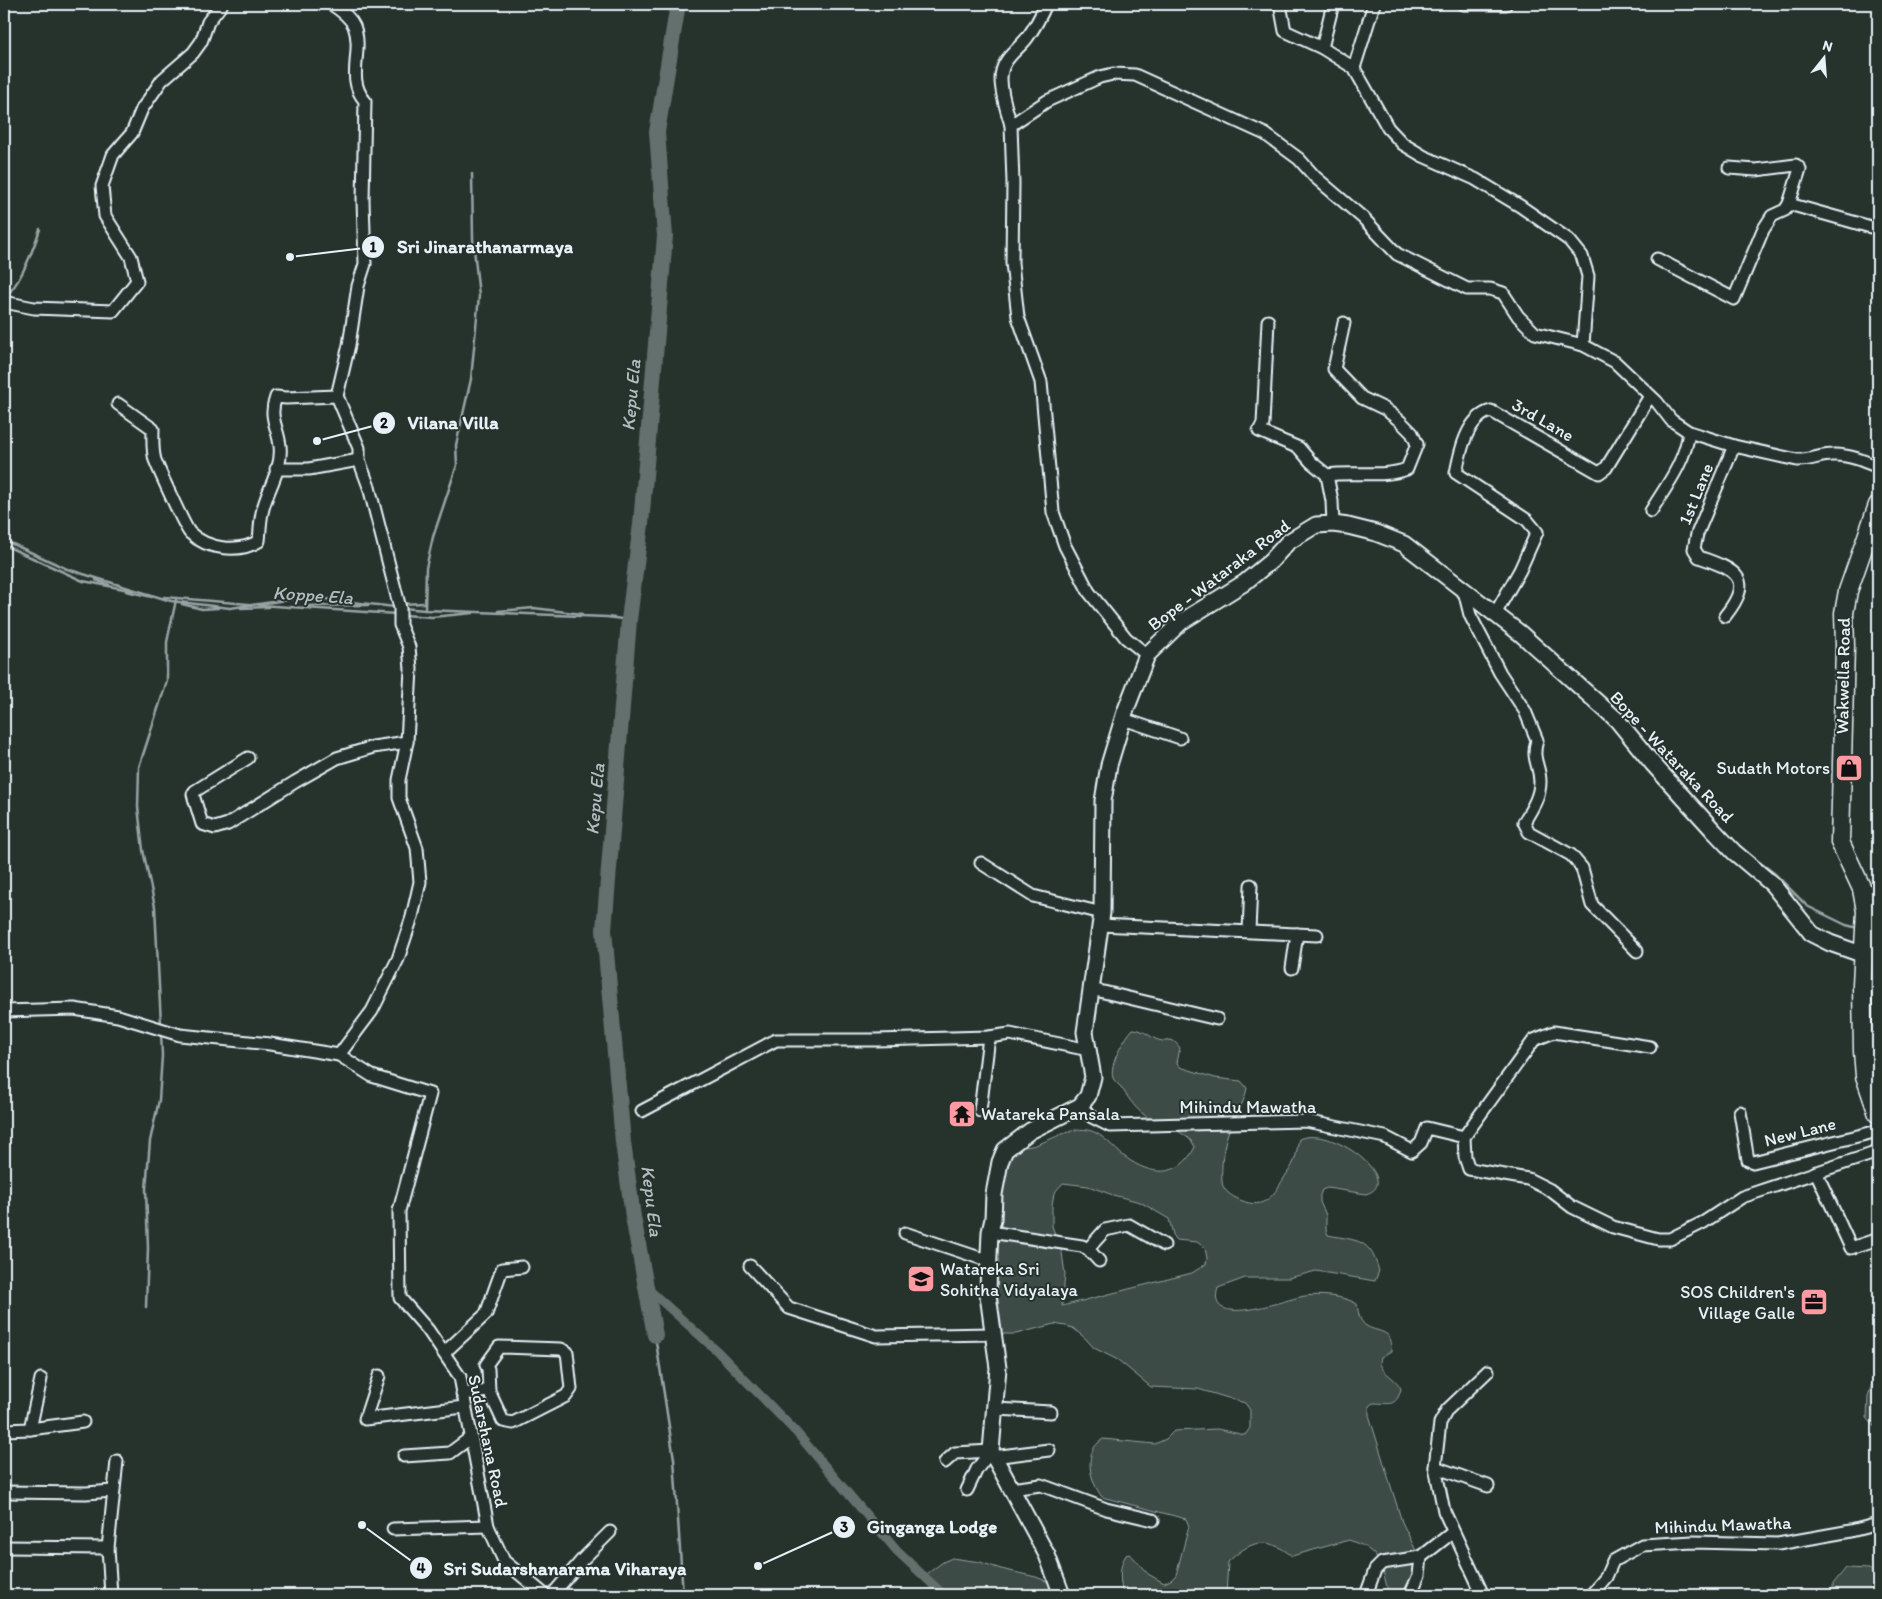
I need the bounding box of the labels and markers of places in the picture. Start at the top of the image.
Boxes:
callout: Sri Jinarathanarmaya [361,230,583,264]
callout: Vilana Villa [372,406,508,440]
shop icon: Sudath Motors [1834,753,1864,783]
place label: Sudath Motors [1717,757,1830,779]
temple icon: Watareka Pansala [947,1099,977,1129]
place label: Watareka Pansala [981,1103,1121,1125]
place label: Watareka Sri Sohitha Vidyalaya [940,1258,1079,1301]
school or university icon: Watareka Sri Sohitha Vidyalaya [906,1264,936,1294]
place label: SOS Children's Village Galle [1680,1281,1795,1324]
office icon: SOS Children's Village Galle [1799,1287,1829,1317]
callout: Ginganga Lodge [831,1510,1007,1544]
callout: Sri Sudarshanarama Viharaya [409,1551,696,1585]

